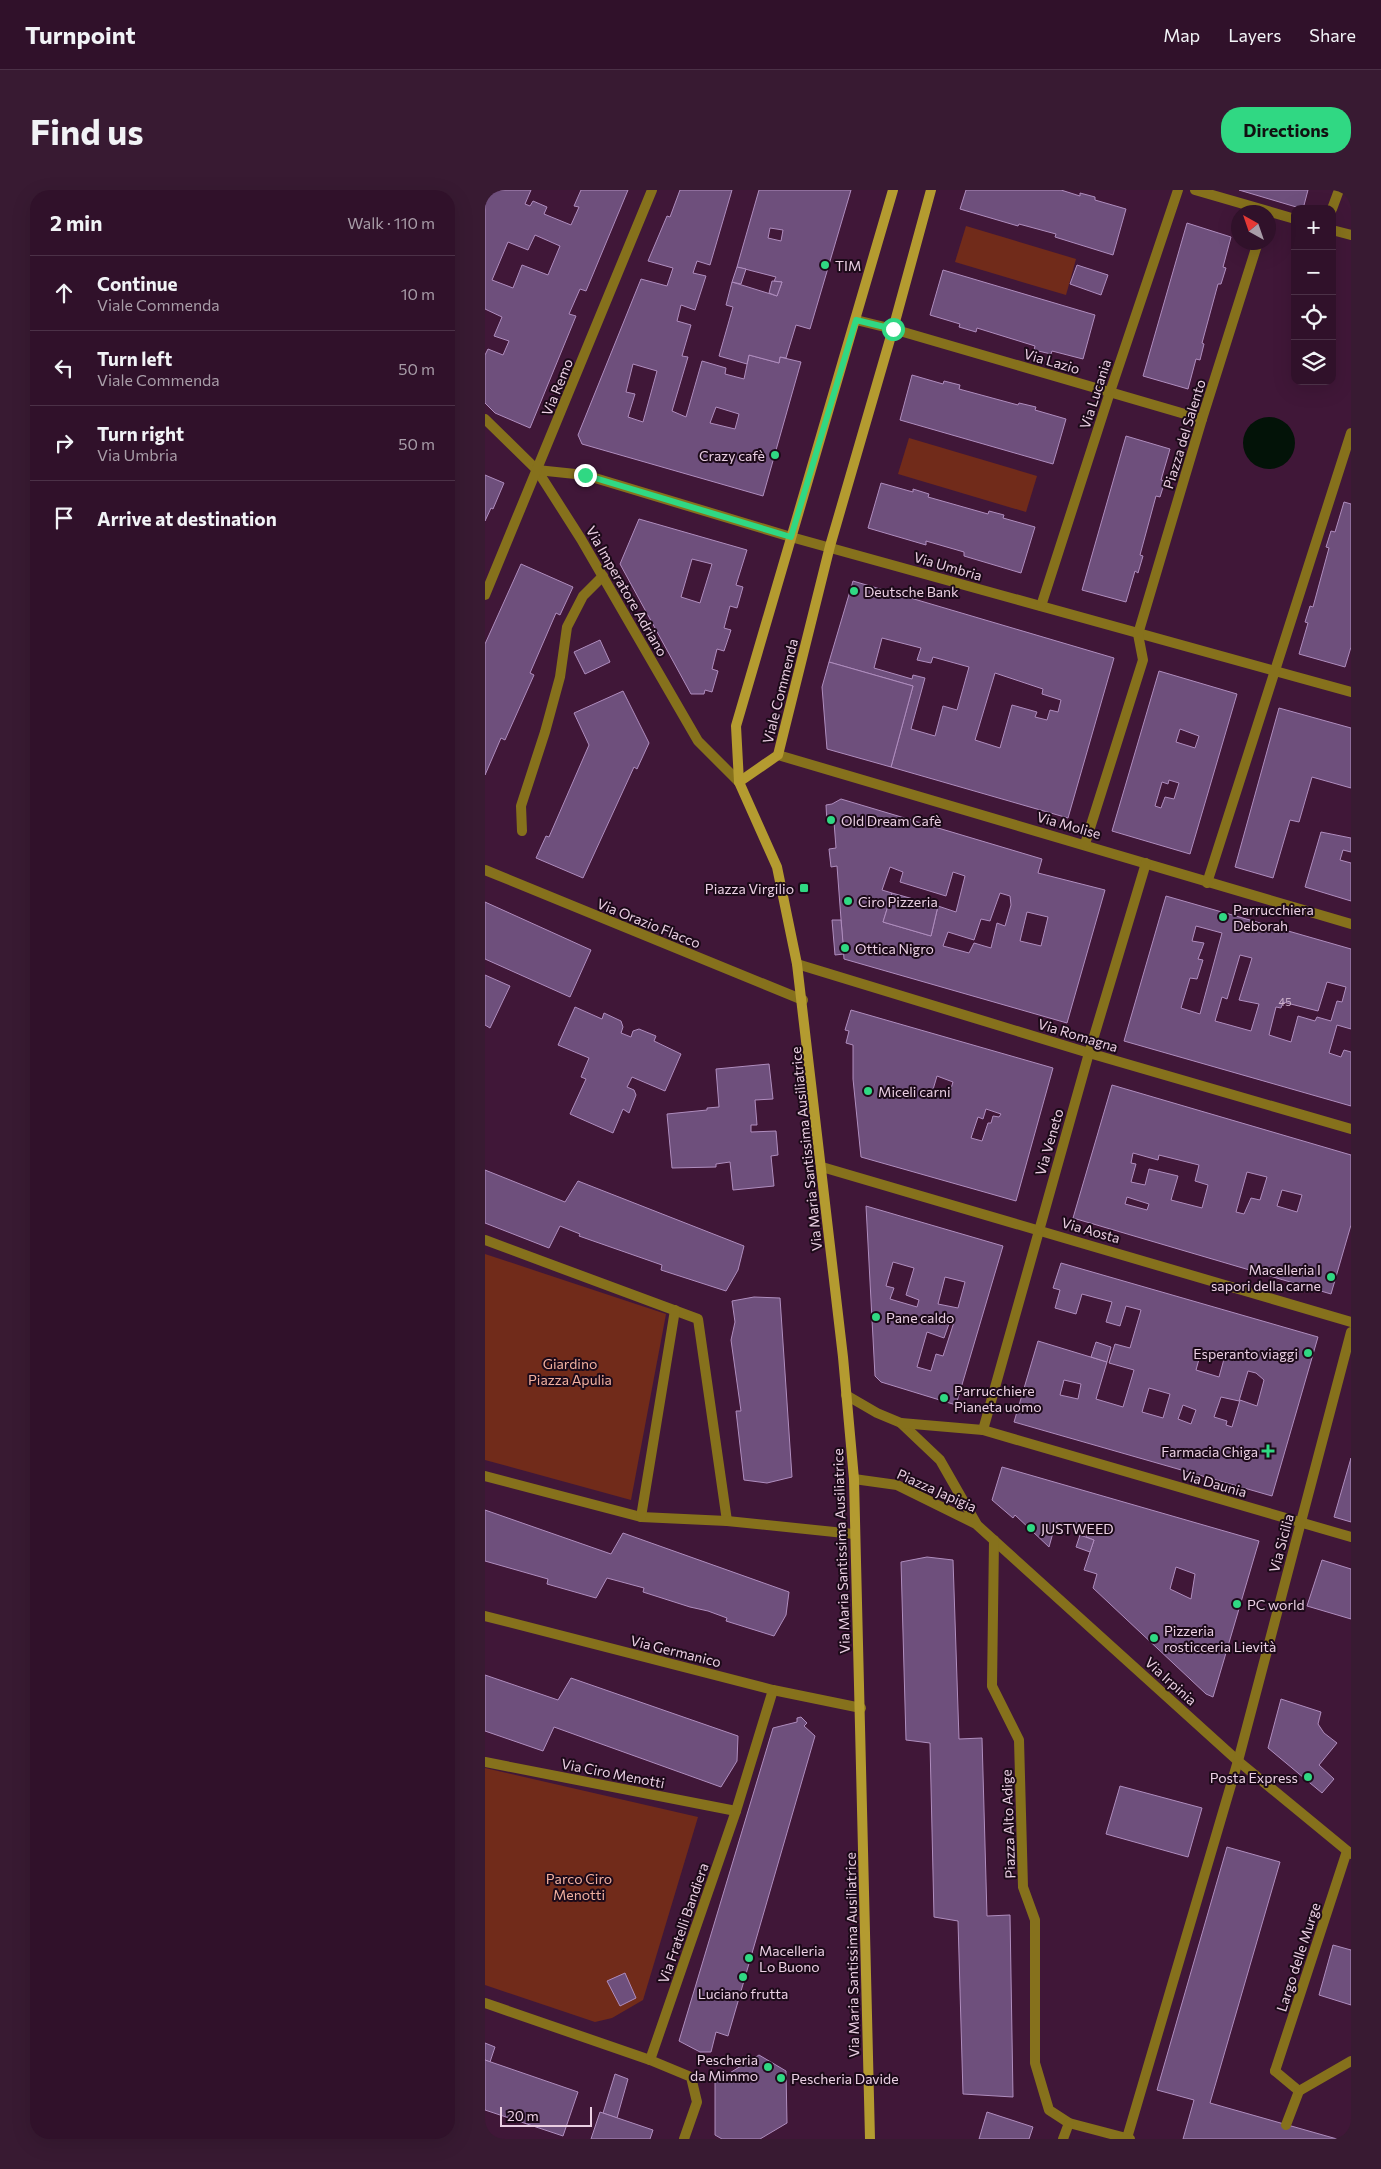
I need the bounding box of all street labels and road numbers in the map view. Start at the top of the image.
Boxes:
street label: Via Lazio [1022,345,1082,377]
street label: Via Remo [538,356,576,418]
street label: Via Lucania [1076,357,1114,431]
street label: Piazza del Salento [1159,377,1209,491]
street label: Via Imperatore Adriano [583,523,671,659]
street label: Via Umbria [912,548,984,584]
street label: Viale Commenda [759,637,801,745]
street label: Via Molise [1035,808,1103,842]
street label: Via Orazio Flacco [595,894,703,952]
street label: Via Romagna [1036,1015,1120,1055]
street label: Via Maria Santissima Ausiliatrice [787,1046,825,1252]
street label: Via Veneto [1031,1107,1067,1177]
street label: Via Aosta [1060,1214,1122,1246]
street label: Via Maria Santissima Ausiliatrice [829,1448,853,1654]
street label: Piazza Japigia [895,1465,979,1515]
street label: Via Daunia [1179,1466,1249,1500]
street label: Via Sicilia [1265,1512,1297,1574]
street label: Via Germanico [629,1632,723,1670]
street label: Via Irpinia [1142,1653,1200,1709]
street label: Via Ciro Menotti [560,1755,666,1791]
street label: Piazza Alto Adige [998,1769,1018,1879]
street label: Via Maria Santissima Ausiliatrice [842,1852,862,2058]
street label: Via Fratelli Bandiera [654,1860,712,1986]
street label: Largo delle Murge [1272,1900,1324,2014]

